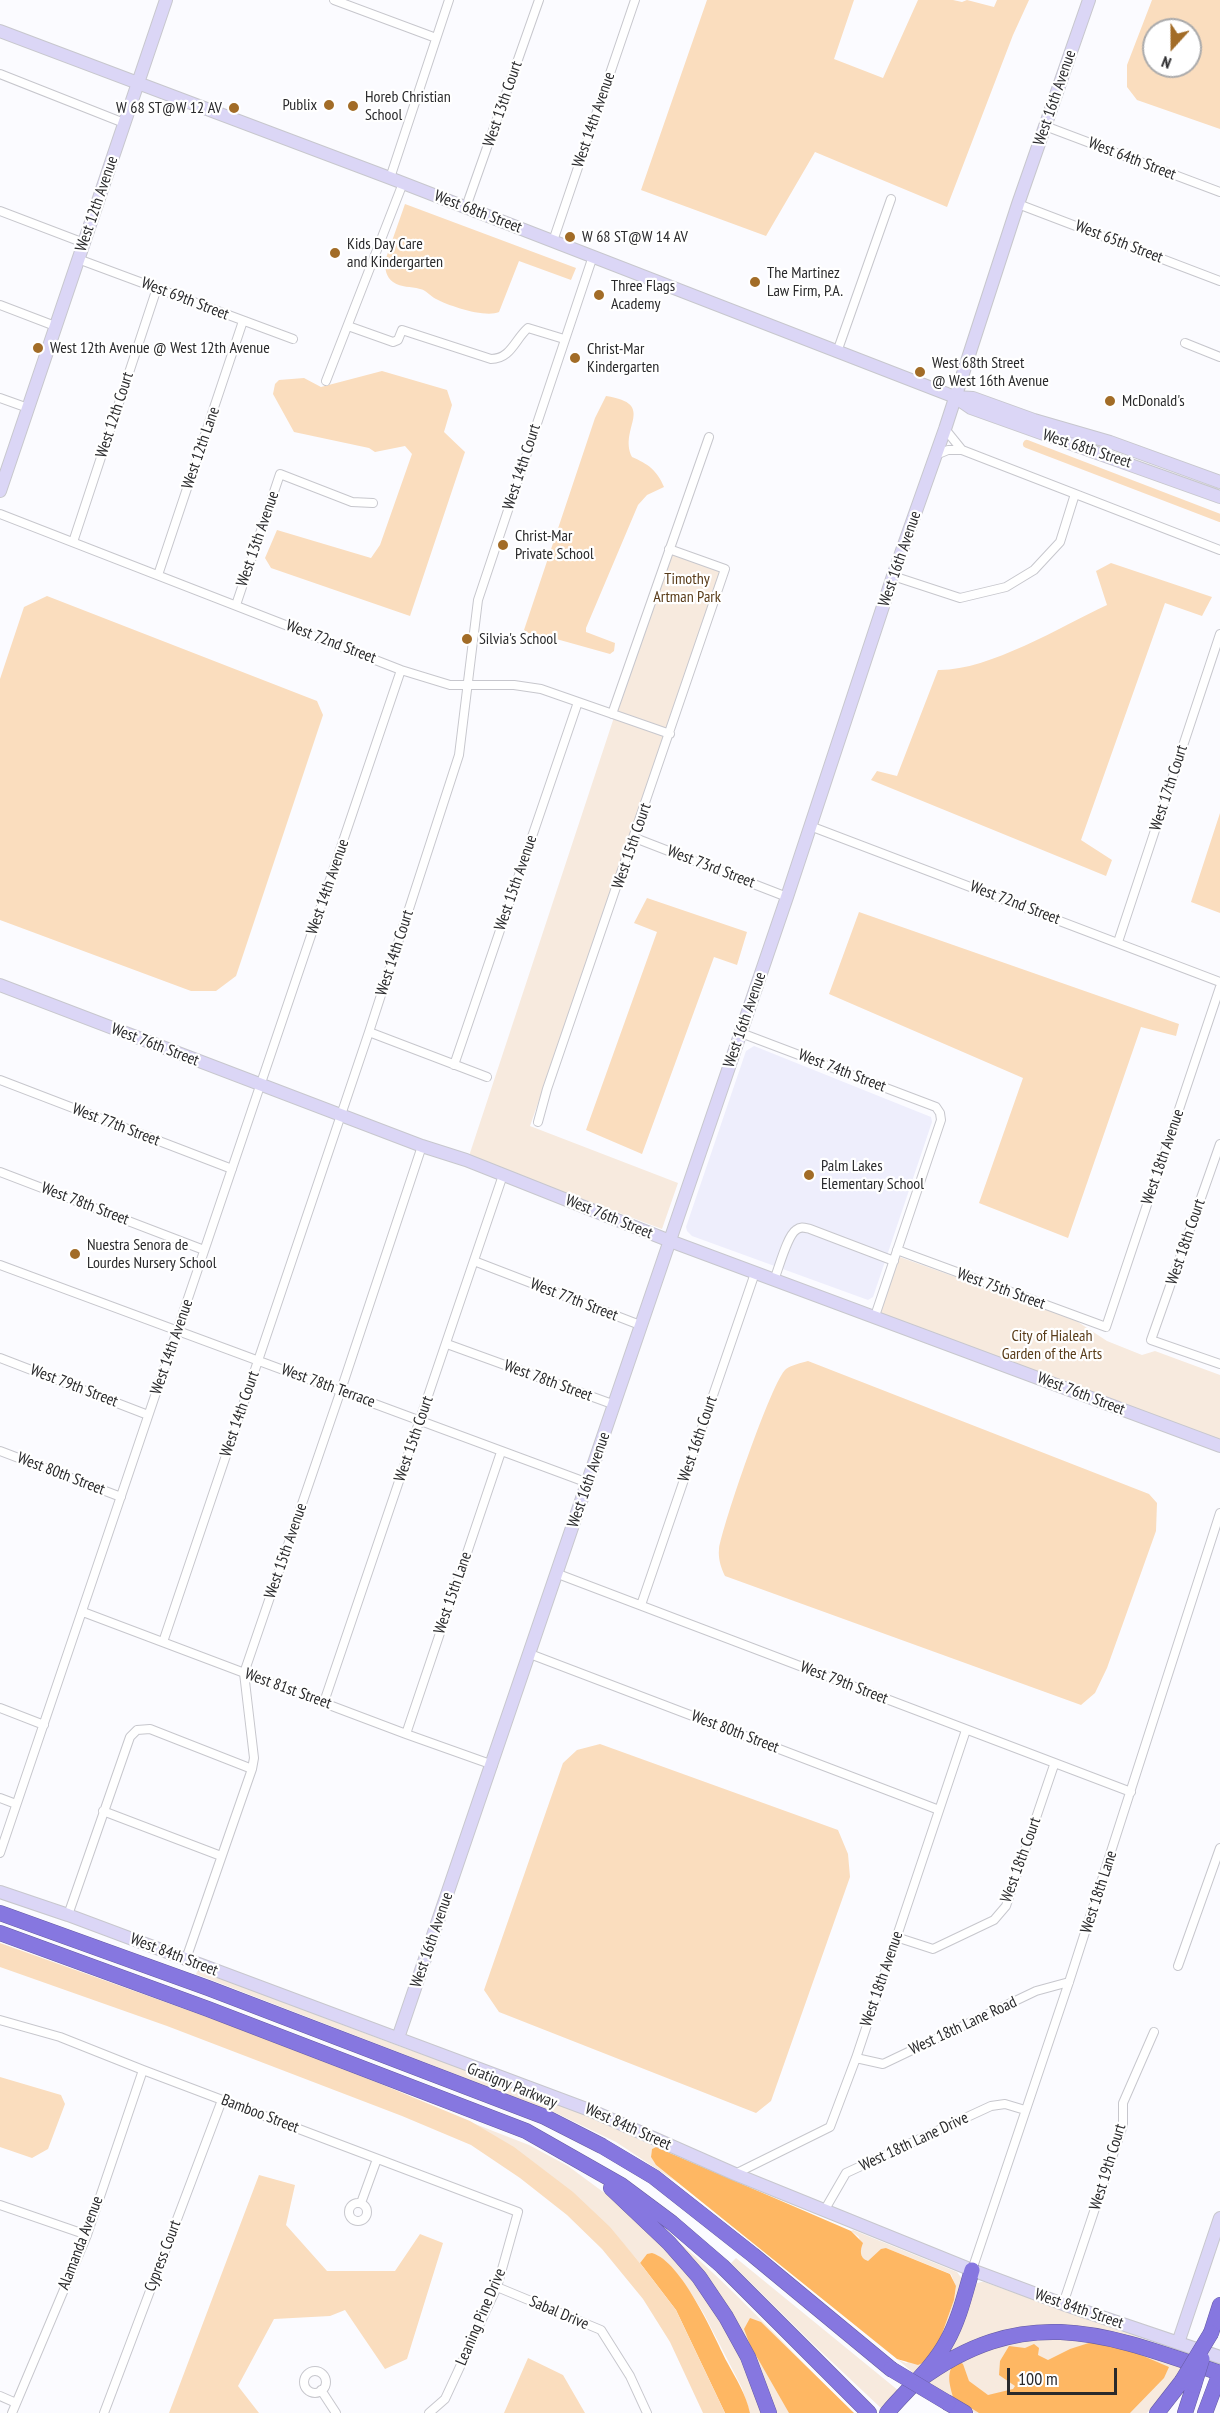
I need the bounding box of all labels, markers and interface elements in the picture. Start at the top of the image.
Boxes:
north arrow [1142,18,1202,78]
street label: West 16th Avenue [1030,48,1080,148]
text: N [1159,52,1174,74]
street label: West 13th Court [479,59,527,149]
street label: West 14th Avenue [569,70,619,170]
place label: Horeb Christian School [365,87,451,125]
place label: Publix [283,95,317,115]
place label: W 68 ST@W 12 AV [116,98,222,118]
marker: Publix [322,98,336,112]
marker: Horeb Christian School [346,99,360,113]
marker: W 68 ST@W 12 AV [227,101,241,115]
street label: West 64th Street [1085,133,1179,185]
street label: West 12th Avenue [72,154,122,254]
street label: West 68th Street [431,186,525,238]
street label: West 65th Street [1072,216,1166,268]
place label: W 68 ST@W 14 AV [582,227,688,247]
marker: W 68 ST@W 14 AV [563,230,577,244]
place label: Kids Day Care and Kindergarten [347,234,443,272]
marker: Kids Day Care and Kindergarten [328,246,342,260]
place label: The Martinez Law Firm, P.A. [767,263,843,301]
street label: West 69th Street [138,273,232,325]
marker: The Martinez Law Firm, P.A. [748,275,762,289]
place label: Three Flags Academy [611,276,675,314]
marker: Three Flags Academy [592,288,606,302]
place label: West 12th Avenue @ West 12th Avenue [50,338,270,358]
place label: Christ-Mar Kindergarten [587,339,659,377]
marker: West 12th Avenue @ West 12th Avenue [31,341,45,355]
marker: Christ-Mar Kindergarten [568,351,582,365]
place label: West 68th Street @ West 16th Avenue [932,353,1049,391]
marker: West 68th Street @ West 16th Avenue [913,365,927,379]
street label: West 12th Court [92,370,138,460]
place label: McDonald's [1122,391,1185,411]
marker: McDonald's [1103,394,1117,408]
street label: West 12th Lane [178,404,224,492]
street label: West 14th Court [499,422,545,512]
street label: West 68th Street [1040,426,1134,472]
street label: West 13th Avenue [233,489,283,589]
street label: West 16th Avenue [875,509,925,609]
place label: Christ-Mar Private School [515,526,594,564]
marker: Christ-Mar Private School [496,538,510,552]
park label: Timothy Artman Park [653,569,721,607]
street label: West 72nd Street [283,616,379,668]
place label: Silvia's School [479,629,557,649]
marker: Silvia's School [460,632,474,646]
street label: West 17th Court [1146,743,1192,833]
street label: West 15th Court [608,801,656,891]
street label: West 15th Avenue [491,833,541,933]
street label: West 14th Avenue [303,837,353,937]
street label: West 73rd Street [665,842,757,892]
street label: West 72nd Street [967,877,1063,929]
street label: West 14th Court [372,908,418,998]
street label: West 16th Avenue [720,970,770,1070]
street label: West 76th Street [108,1019,202,1071]
street label: West 74th Street [795,1045,889,1097]
street label: West 77th Street [70,1100,162,1150]
street label: West 18th Avenue [1138,1107,1188,1207]
place label: Palm Lakes Elementary School [821,1156,924,1194]
marker: Palm Lakes Elementary School [802,1168,816,1182]
street label: West 78th Street [38,1178,132,1230]
street label: West 76th Street [563,1191,655,1243]
street label: West 18th Court [1162,1197,1210,1287]
place label: Nuestra Senora de Lourdes Nursery School [87,1235,216,1273]
marker: Nuestra Senora de Lourdes Nursery School [68,1247,82,1261]
street label: West 75th Street [954,1264,1048,1314]
street label: West 77th Street [528,1275,620,1325]
street label: West 14th Avenue [147,1297,197,1397]
park label: City of Hialeah Garden of the Arts [1002,1326,1102,1364]
street label: West 78th Street [501,1356,595,1406]
street label: West 79th Street [27,1360,121,1412]
street label: West 78th Terrace [278,1360,378,1412]
street label: West 76th Street [1034,1368,1128,1420]
street label: West 14th Court [216,1369,264,1459]
street label: West 15th Court [390,1394,438,1484]
street label: West 16th Court [674,1394,722,1484]
street label: West 16th Avenue [564,1430,614,1530]
street label: West 80th Street [14,1448,108,1500]
street label: West 15th Avenue [261,1501,311,1601]
street label: West 15th Lane [430,1549,476,1637]
street label: West 79th Street [797,1657,891,1709]
street label: West 81st Street [242,1664,334,1714]
street label: West 80th Street [688,1706,782,1758]
street label: West 18th Court [997,1815,1045,1905]
street label: West 18th Lane [1077,1848,1121,1936]
street label: West 16th Avenue [407,1890,457,1990]
street label: West 84th Street [127,1929,221,1981]
street label: West 18th Avenue [857,1929,907,2029]
street label: West 18th Lane Road [906,1993,1020,2059]
street label: Gratigny Parkway [464,2059,560,2113]
street label: Bamboo Street [218,2090,302,2138]
street label: West 84th Street [582,2099,674,2155]
street label: West 18th Lane Drive [856,2108,972,2176]
street label: West 19th Court [1086,2122,1130,2212]
street label: Alamanda Avenue [54,2193,108,2293]
street label: Cypress Court [141,2218,185,2294]
street label: Leaning Pine Drive [452,2266,510,2368]
street label: West 84th Street [1032,2285,1126,2333]
street label: Sabal Drive [526,2292,592,2334]
scale bar [1010,2356,1120,2394]
text: 100 m [1018,2367,1058,2390]

